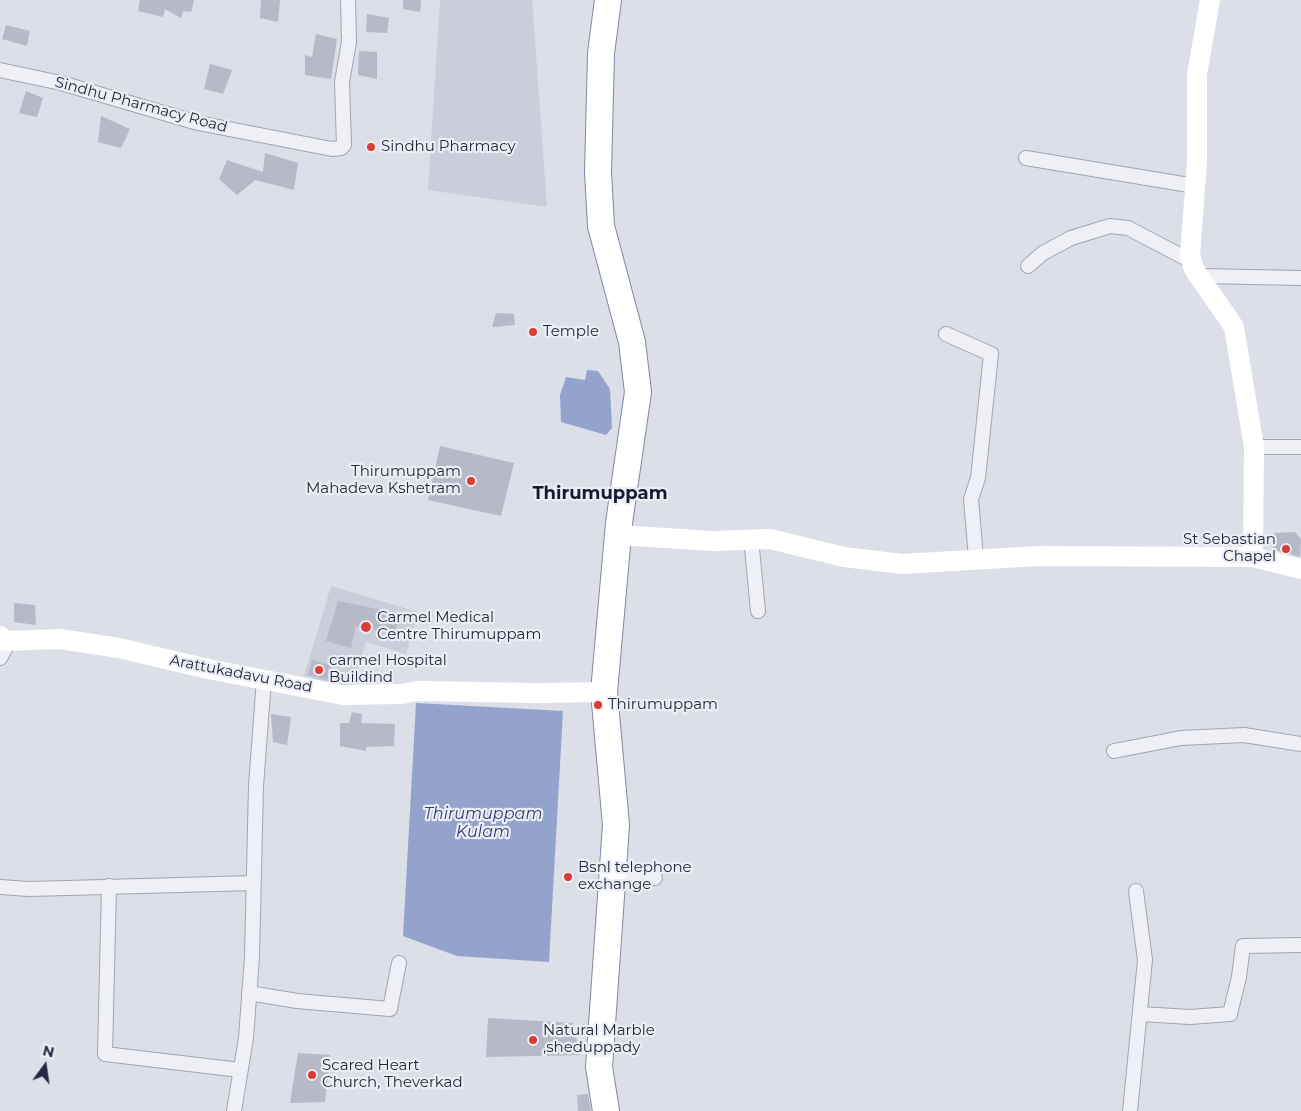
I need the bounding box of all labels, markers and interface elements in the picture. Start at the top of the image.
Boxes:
street label: Sindhu Pharmacy Road [53,73,229,137]
place label: Sindhu Pharmacy [381,138,516,156]
marker: Sindhu Pharmacy [365,141,377,153]
place label: Temple [543,323,599,341]
marker: Temple [527,326,539,338]
place label: Thirumuppam Mahadeva Kshetram [306,463,461,498]
marker: Thirumuppam Mahadeva Kshetram [465,475,477,487]
district label: Thirumuppam [532,483,668,505]
place label: St Sebastian Chapel [1183,531,1276,566]
marker: St Sebastian Chapel [1280,543,1292,555]
place label: Carmel Medical Centre Thirumuppam [377,609,541,644]
marker: Carmel Medical Centre Thirumuppam [359,620,373,634]
street label: Arattukadavu Road [168,651,314,697]
place label: carmel Hospital Buildind [329,652,447,687]
marker: carmel Hospital Buildind [313,664,325,676]
place label: Thirumuppam [608,696,718,714]
marker: Thirumuppam [592,699,604,711]
water label: Thirumuppam Kulam [424,804,542,842]
place label: Bsnl telephone exchange [578,859,692,894]
marker: Bsnl telephone exchange [562,871,574,883]
place label: Natural Marble ,sheduppady [543,1022,655,1057]
marker: Natural Marble ,sheduppady [527,1034,539,1046]
north arrow [20,1041,70,1091]
text: N [41,1041,56,1062]
place label: Scared Heart Church, Theverkad [322,1057,463,1092]
marker: Scared Heart Church, Theverkad [306,1069,318,1081]

